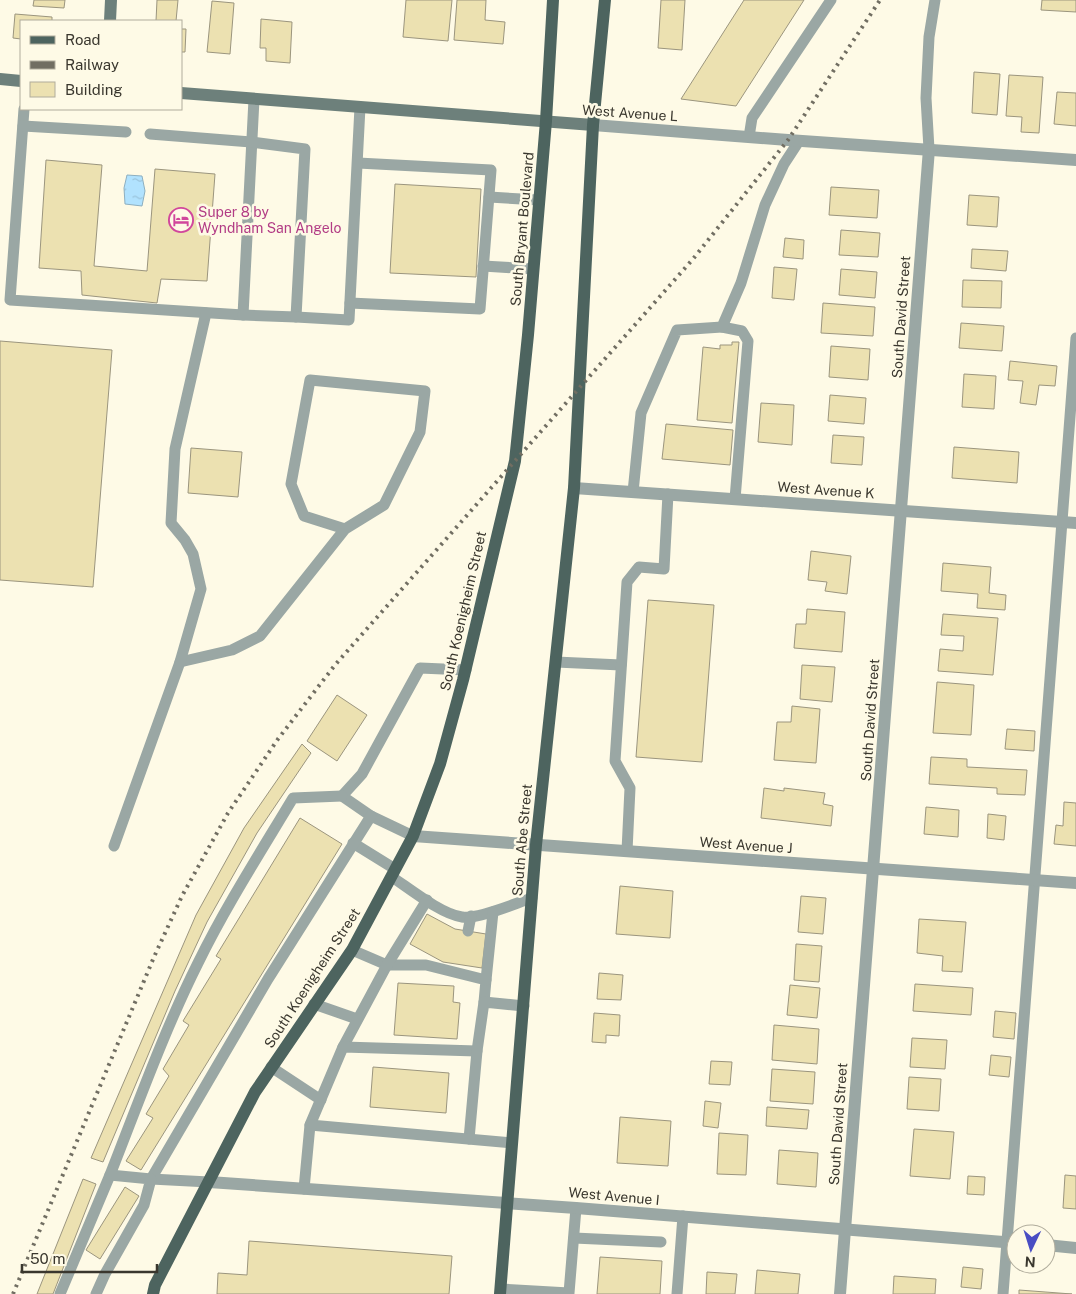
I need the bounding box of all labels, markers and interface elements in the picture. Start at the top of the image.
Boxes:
legend [20,20,182,110]
text: Road [65,31,101,48]
text: Railway [65,56,119,73]
text: Building [65,81,123,98]
street label: West Avenue L [582,102,678,124]
street label: South Bryant Boulevard [507,151,537,307]
place label: Super 8 by Wyndham San Angelo [198,204,342,236]
hotel icon: Super 8 by Wyndham San Angelo [168,207,194,233]
street label: South David Street [889,255,913,379]
street label: West Avenue K [777,479,876,501]
street label: South Koenigheim Street [437,530,489,692]
street label: South David Street [858,658,882,782]
street label: South Abe Street [509,783,535,897]
street label: West Avenue J [699,834,793,856]
street label: South Koenigheim Street [261,905,363,1051]
street label: South David Street [826,1062,850,1186]
street label: West Avenue I [568,1184,660,1208]
north arrow [1006,1224,1056,1274]
scale bar [22,1242,158,1274]
text: 50 m [30,1250,65,1267]
text: N [1024,1254,1036,1270]

